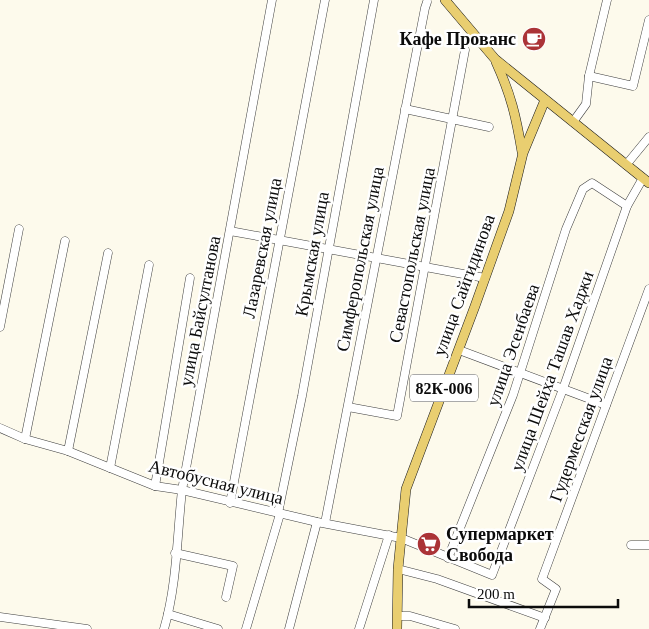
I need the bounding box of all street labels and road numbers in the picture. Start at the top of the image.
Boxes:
street label: Симферопольская улица [332,165,388,353]
street label: Севастопольская улица [385,166,439,344]
street label: Лазаревская улица [239,176,285,320]
street label: Крымская улица [291,190,333,318]
street label: улица Сайгидинова [429,211,499,359]
street label: улица Байсултанова [176,234,224,388]
street label: улица Шейха Ташав Хаджи [506,268,598,474]
street label: улица Эсенбаева [483,281,543,409]
street label: Гудермесская улица [545,354,617,504]
road number: 82К-006 [410,374,478,402]
street label: Автобусная улица [147,456,285,508]

